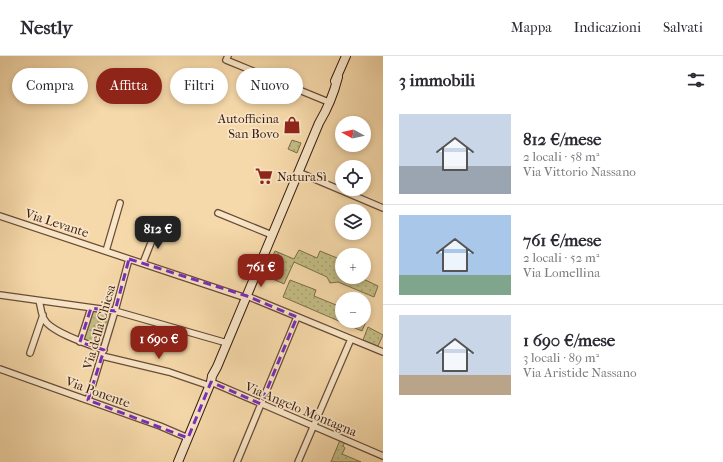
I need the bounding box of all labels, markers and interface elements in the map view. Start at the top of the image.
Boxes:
text: Nestly [20,17,72,39]
text: Mappa [511,19,552,36]
text: Indicazioni [574,19,641,36]
text: Salvati [663,19,703,36]
chip: Compra [12,68,88,104]
chip: Affitta [96,68,162,104]
chip: Filtri [170,68,228,104]
chip: Nuovo [236,68,303,104]
icon: filters [685,69,707,91]
text: 3 immobili [399,70,475,90]
place label: Autofficina San Bovo [217,111,280,141]
shop icon: Autofficina San Bovo [282,115,302,135]
north arrow [335,116,371,152]
map controls [335,116,371,328]
text: 812 €/mese [523,129,601,149]
icon: home [431,130,479,178]
text: 2 locali · 58 m² [523,149,599,164]
button: locate [335,160,371,196]
text: Via Vittorio Nassano [523,164,636,179]
supermarket icon: NaturaSì [254,166,274,186]
place label: NaturaSì [277,169,327,184]
button: layers [335,204,371,240]
street label: Via Levante [22,205,91,241]
pin: 812 € [130,216,186,250]
text: 812 € [144,221,172,236]
text: 761 €/mese [523,230,601,250]
icon: home [431,231,479,279]
button: + [335,248,371,284]
text: 2 locali · 52 m² [523,250,600,265]
pin: 761 € [233,254,289,288]
text: 761 € [247,259,275,274]
text: Via Lomellina [523,265,600,280]
street label: Via della Chiesa [79,282,119,372]
button: − [335,292,371,328]
pin: 1 690 € [122,326,196,360]
text: 1 690 €/mese [523,330,615,350]
text: 1 690 € [140,331,178,346]
icon: home [431,331,479,379]
text: 3 locali · 89 m² [523,350,599,365]
text: Via Aristide Nassano [523,365,637,380]
street label: Via Ponente [63,373,133,411]
street label: Via Angelo Montagna [242,378,360,440]

